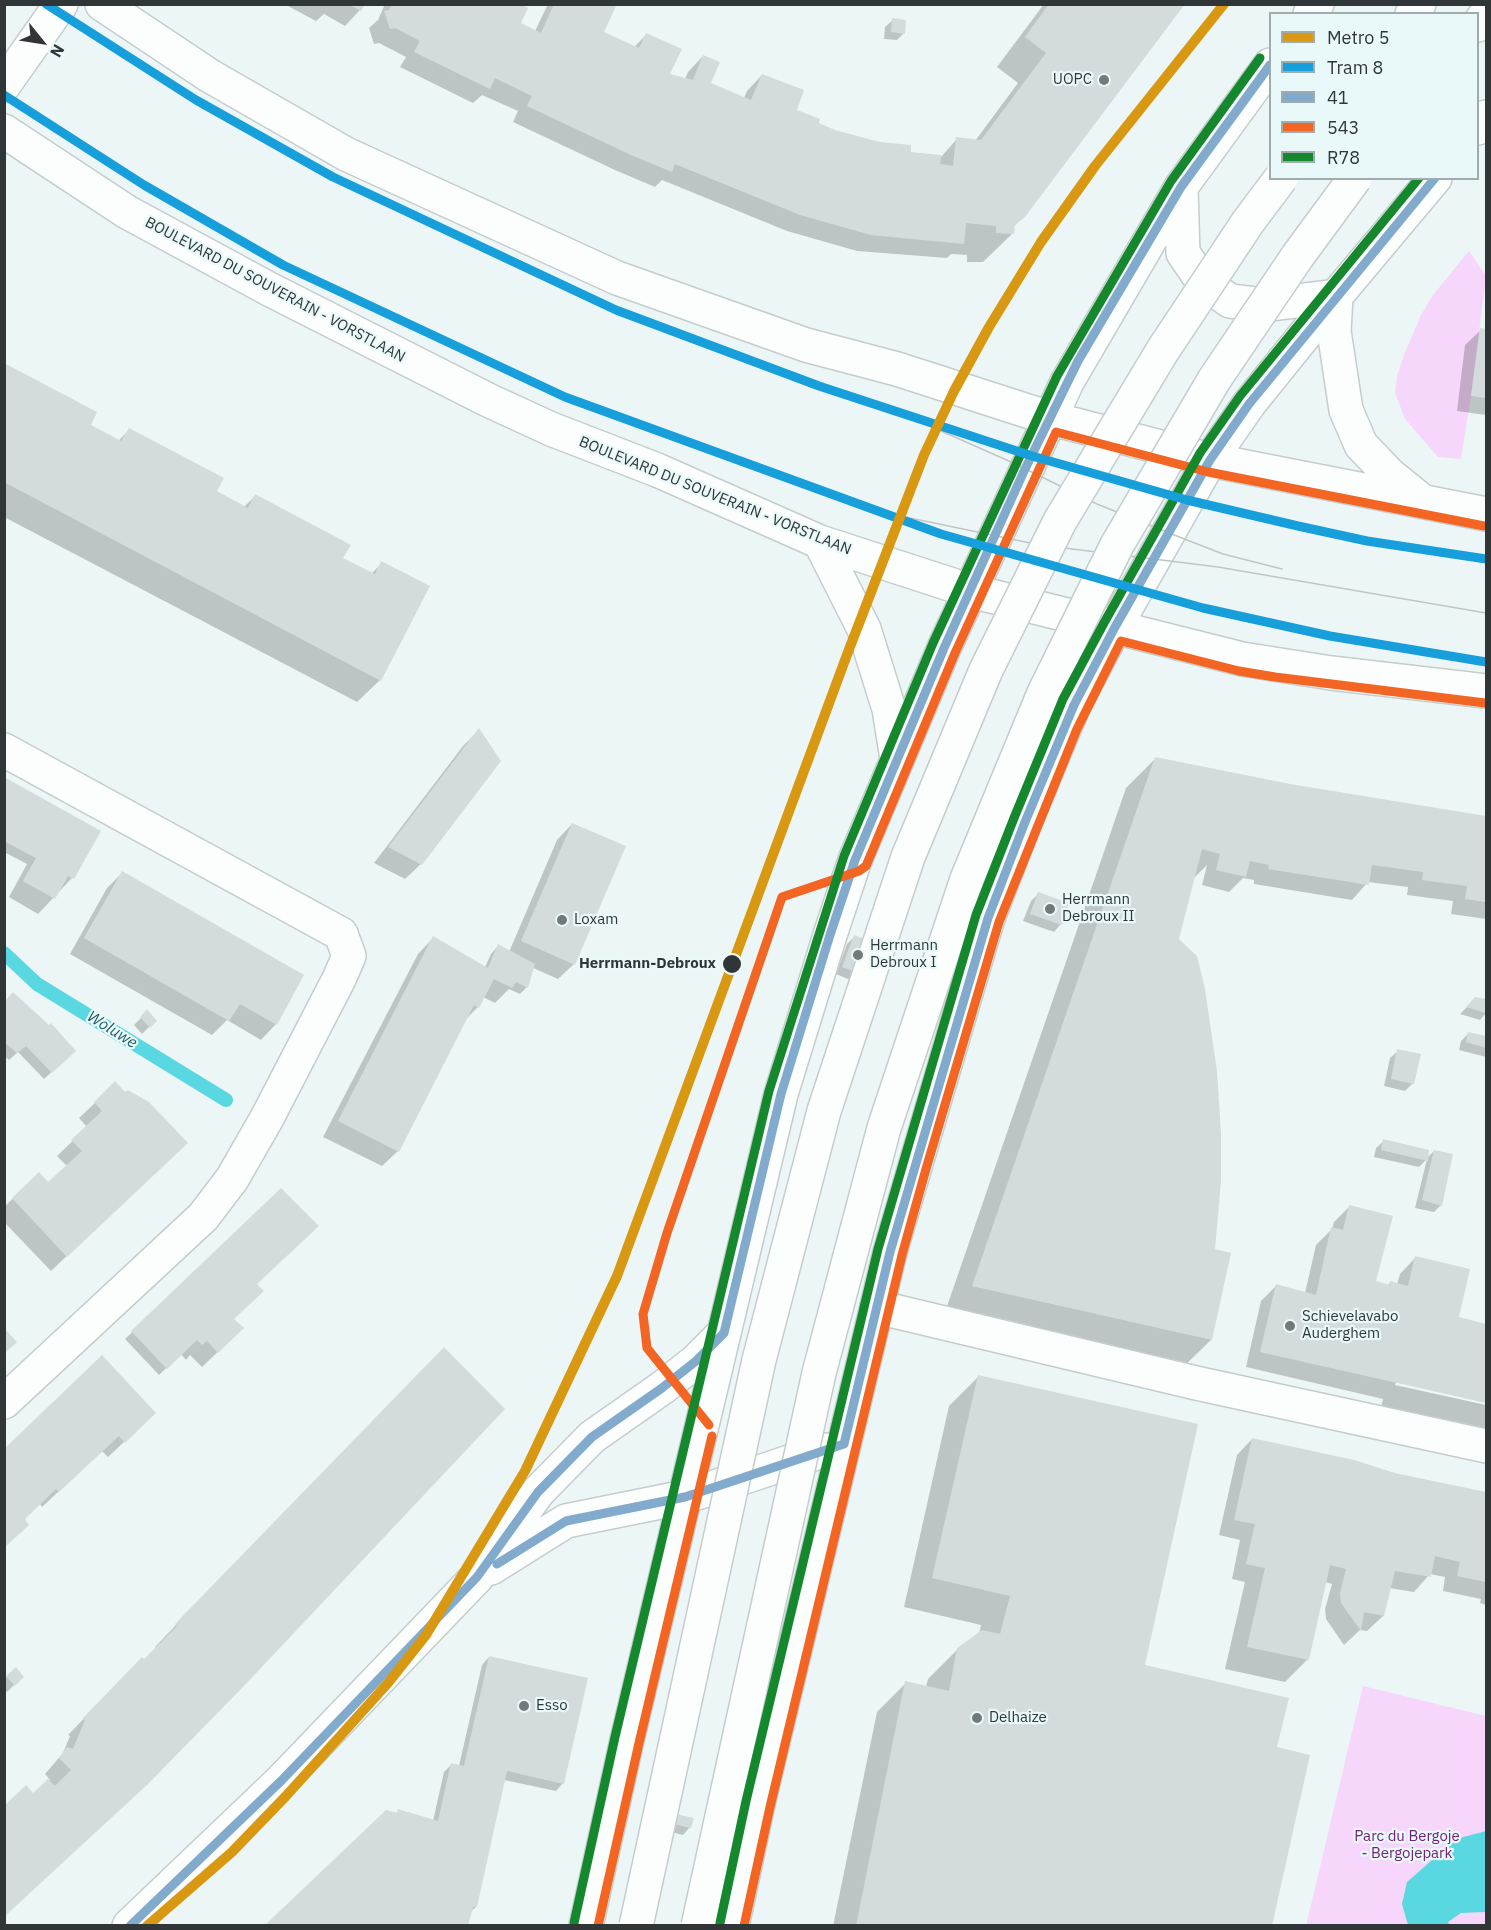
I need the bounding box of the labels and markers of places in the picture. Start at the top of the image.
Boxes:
place label: UOPC [1053,71,1092,89]
marker: UOPC [1097,73,1111,87]
place label: Herrmann Debroux II [1062,891,1134,926]
marker: Herrmann Debroux II [1043,902,1057,916]
place label: Loxam [574,911,618,929]
marker: Loxam [555,913,569,927]
place label: Herrmann Debroux I [870,937,938,972]
marker: Herrmann Debroux I [851,948,865,962]
marker: Herrmann-Debroux [721,953,743,975]
place label: Herrmann-Debroux [579,955,716,973]
place label: Schievelavabo Auderghem [1302,1308,1398,1343]
marker: Schievelavabo Auderghem [1283,1319,1297,1333]
place label: Esso [536,1697,568,1715]
marker: Esso [517,1699,531,1713]
place label: Delhaize [989,1709,1047,1727]
marker: Delhaize [970,1711,984,1725]

